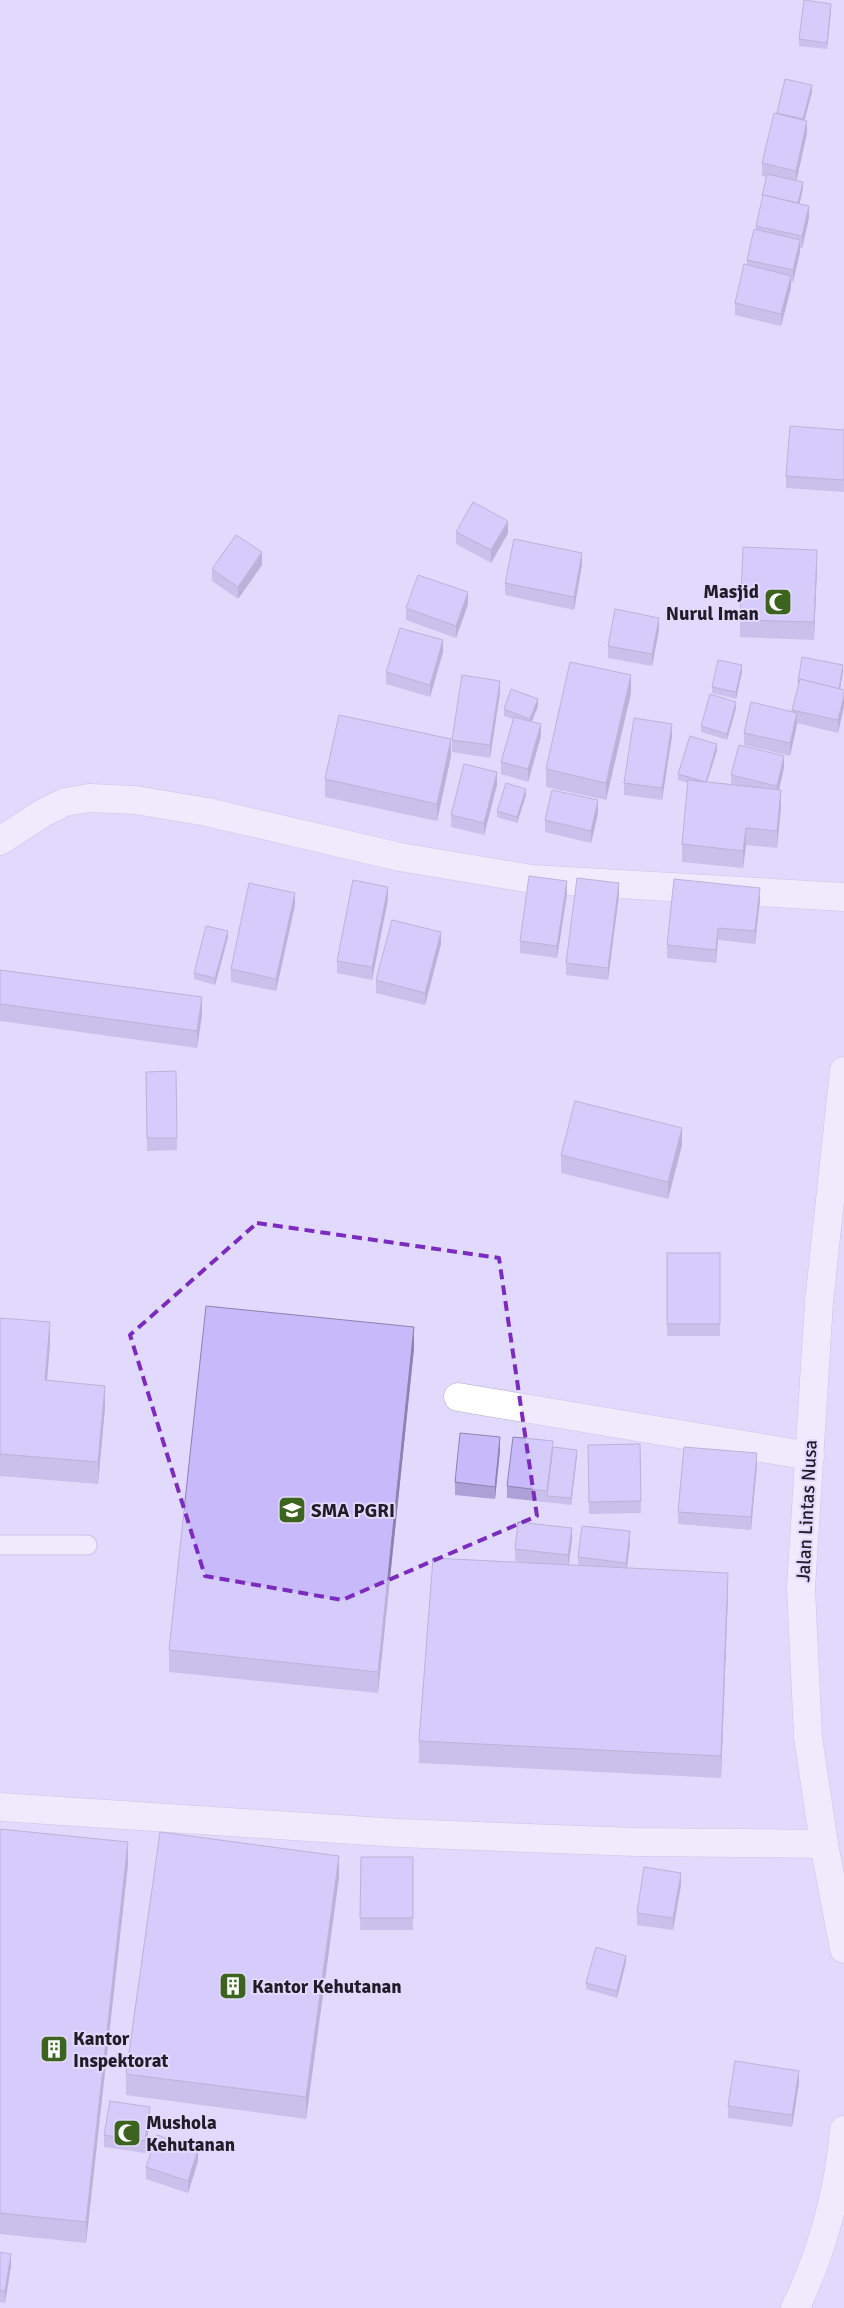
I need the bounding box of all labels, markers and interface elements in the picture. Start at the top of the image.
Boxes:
place label: Masjid Nurul Iman [666,580,759,626]
mosque icon: Masjid Nurul Iman [763,587,793,617]
street label: Jalan Lintas Nusa [791,1439,823,1583]
school or university icon: SMA PGRI [277,1495,307,1525]
place label: SMA PGRI [311,1499,395,1523]
building icon: Kantor Kehutanan [218,1971,248,2001]
place label: Kantor Kehutanan [252,1975,402,1999]
place label: Kantor Inspektorat [73,2027,168,2073]
building icon: Kantor Inspektorat [39,2034,69,2064]
place label: Mushola Kehutanan [146,2111,235,2157]
mosque icon: Mushola Kehutanan [112,2118,142,2148]

